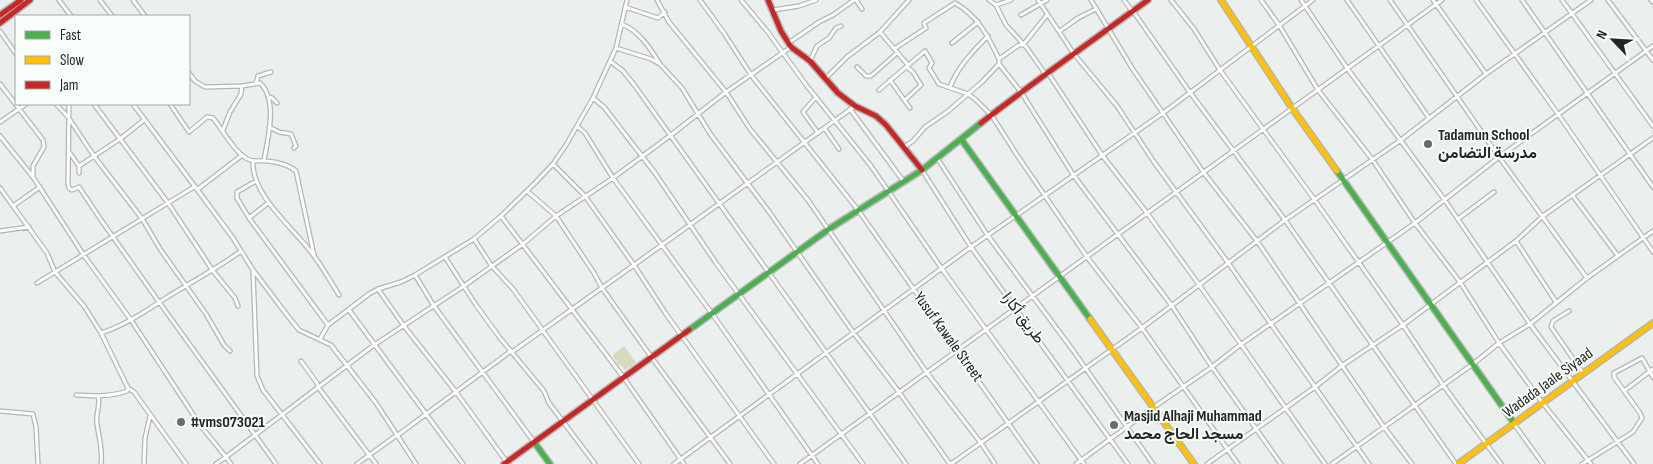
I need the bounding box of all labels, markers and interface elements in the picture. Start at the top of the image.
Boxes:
legend [15,15,190,105]
north arrow [1588,15,1638,65]
text: Fast [60,26,82,45]
text: N [1592,28,1611,42]
text: Slow [60,51,84,70]
text: Jam [59,76,78,95]
place label: Tadamun School مدرسة التضامن [1438,126,1537,163]
marker: Tadamun School مدرسة التضامن [1422,138,1434,150]
street label: Yusuf Kawale Street [909,288,987,386]
street label: طريق أكارا [997,288,1049,348]
street label: Wadada Jaale Siyaad [1499,344,1597,422]
place label: Masjid Alhaji Muhammad مسجد الحاج محمد [1124,407,1262,444]
place label: #vms073021 [191,413,266,432]
marker: #vms073021 [175,416,187,428]
marker: Masjid Alhaji Muhammad مسجد الحاج محمد [1108,419,1120,431]

